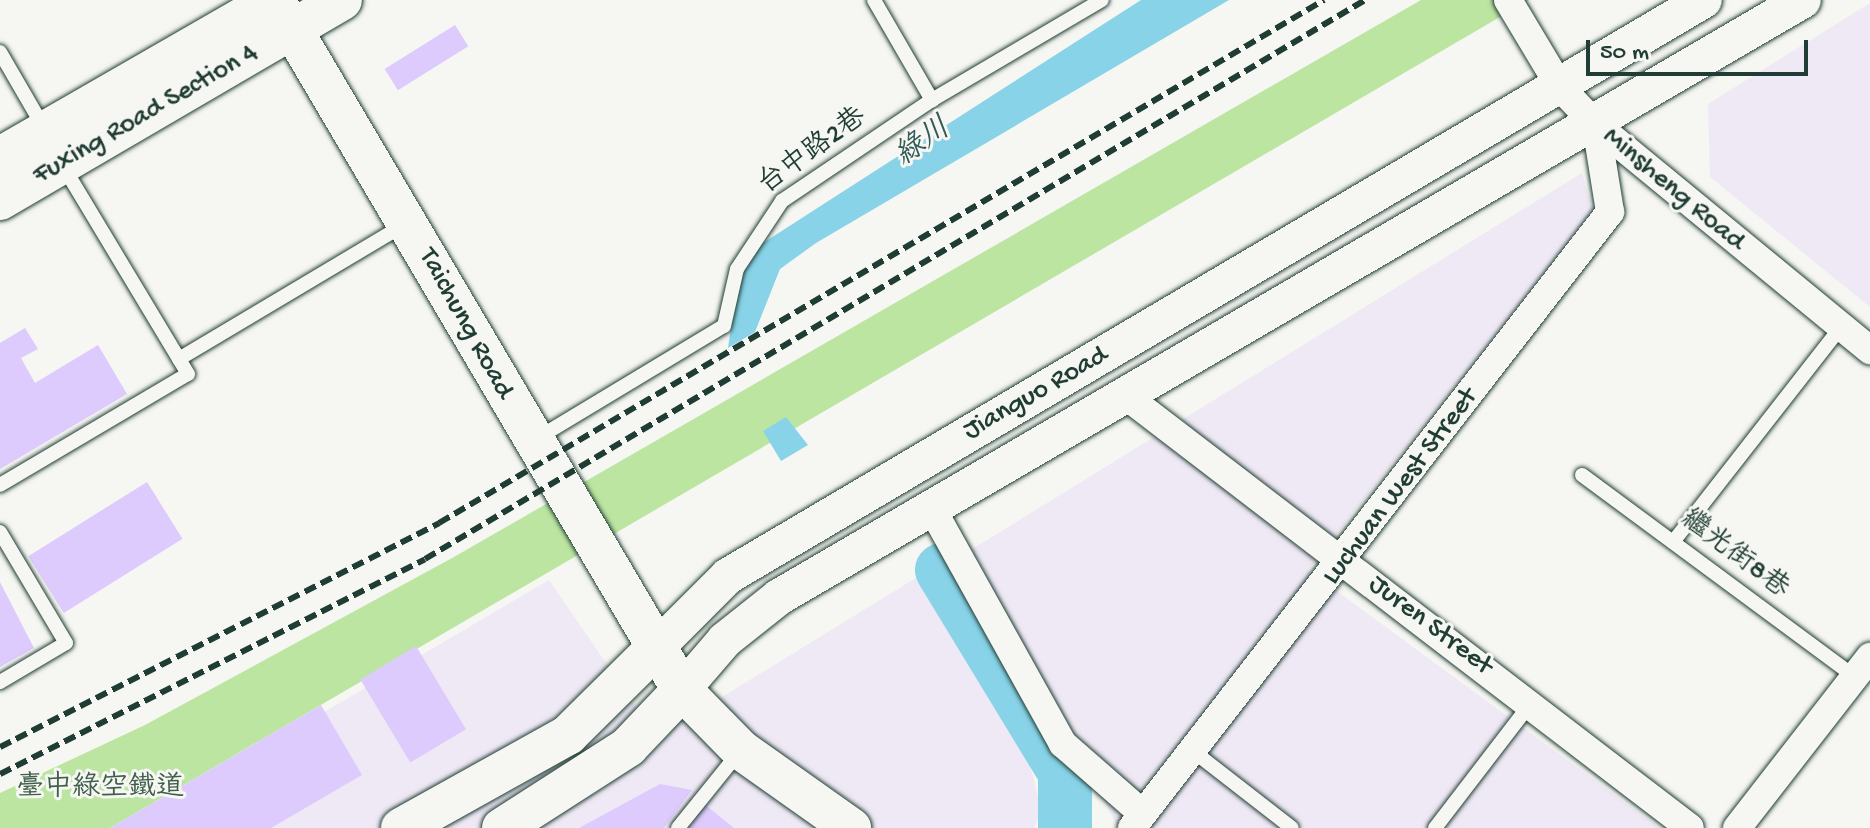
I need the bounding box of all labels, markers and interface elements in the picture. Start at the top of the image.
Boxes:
scale bar [1590,24,1812,74]
street label: Fuxing Road Section 4 [28,37,264,193]
text: 50 m [1600,39,1649,68]
street label: 台中路2巷 [752,101,874,203]
water label: 綠川 [889,112,959,176]
street label: Minsheng Road [1595,121,1751,259]
street label: Taichung Road [410,243,520,405]
street label: Jianguo Road [958,339,1114,449]
street label: Luchuan West Street [1316,382,1486,592]
street label: 繼光街8巷 [1673,503,1795,607]
street label: Juren Street [1361,568,1499,684]
park label: 臺中綠空鐵道 [16,772,184,806]

